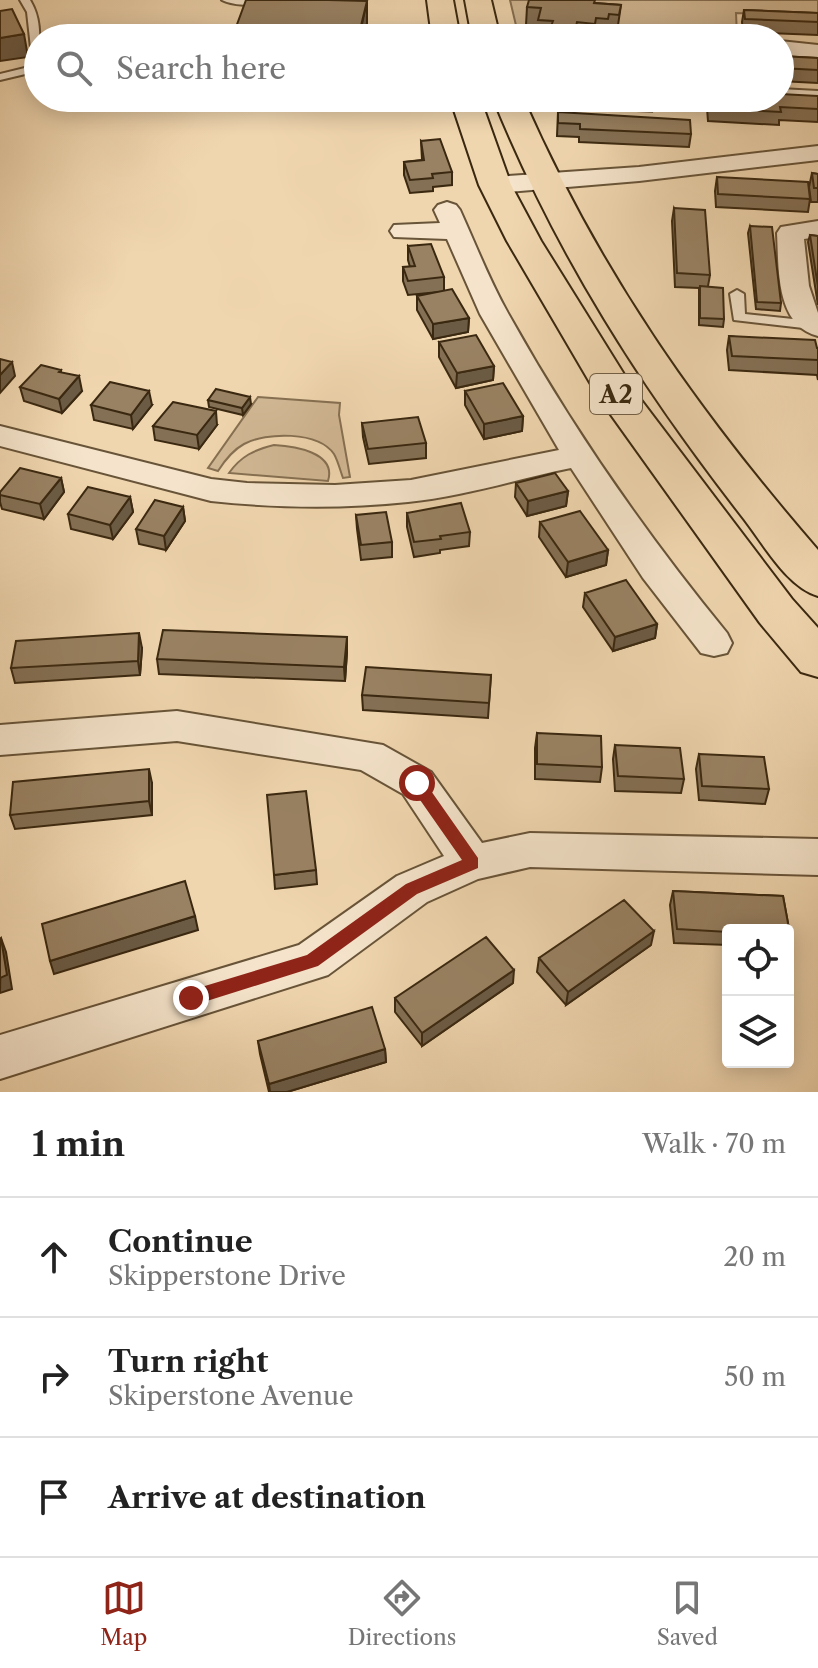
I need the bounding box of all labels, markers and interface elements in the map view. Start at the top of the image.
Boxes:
search box [24,24,794,112]
icon: search [52,46,96,90]
text: Search here [116,50,286,87]
road number: A2 [590,374,642,414]
route start [399,765,435,801]
map controls [722,924,794,1068]
button: locate [722,924,794,996]
route end [173,980,209,1016]
button: layers [722,996,794,1068]
text: 1 min [32,1123,125,1165]
text: Walk · 70 m [642,1128,786,1160]
text: Continue [108,1223,253,1260]
icon: ahead [32,1235,76,1279]
text: 20 m [723,1241,786,1273]
text: Skipperstone Drive [108,1260,346,1292]
text: Turn right [108,1343,268,1380]
icon: right [32,1355,76,1399]
text: 50 m [724,1361,786,1393]
text: Skiperstone Avenue [108,1380,353,1412]
icon: arrive [32,1475,76,1519]
text: Arrive at destination [108,1479,426,1516]
tab: Map [100,1576,147,1651]
tab: Directions [348,1576,456,1651]
tab: Saved [657,1576,718,1651]

